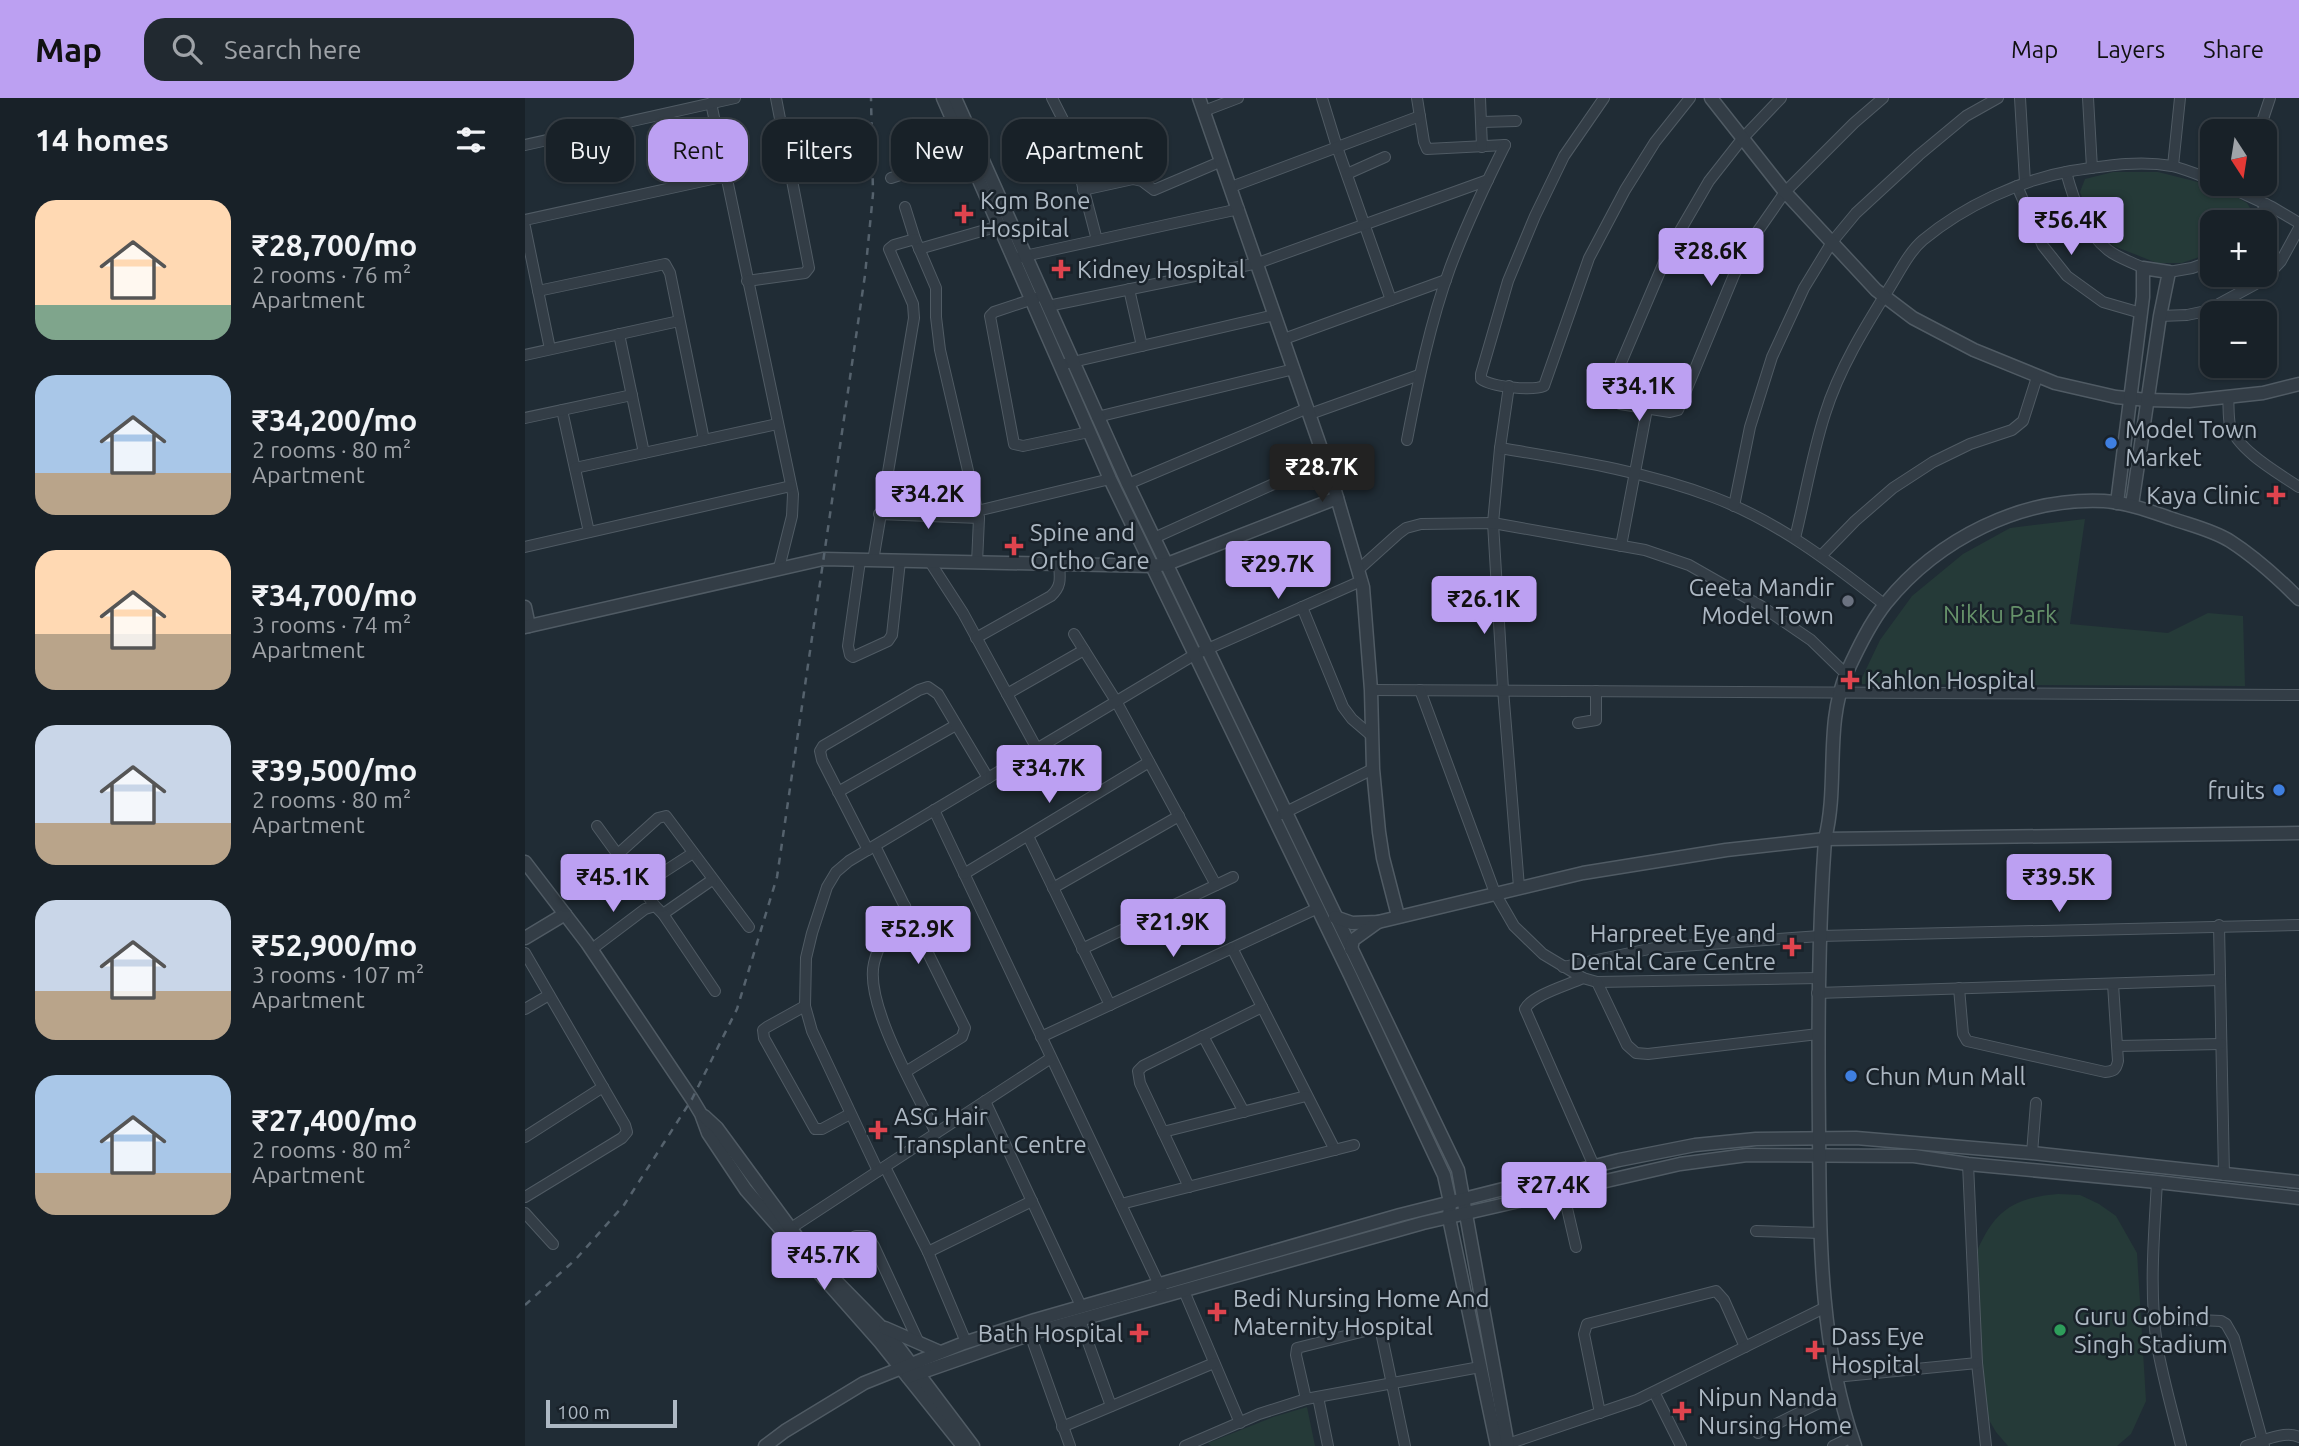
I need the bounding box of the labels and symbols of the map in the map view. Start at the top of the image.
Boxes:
north arrow [2200,119,2277,196]
place label: Kgm Bone Hospital [980,187,1091,242]
pin: ₹56.4K [2014,198,2128,257]
marker: Kgm Bone Hospital [954,204,974,224]
pin: ₹28.6K [1654,228,1768,288]
place label: Kidney Hospital [1077,256,1245,283]
marker: Kidney Hospital [1051,259,1071,279]
pin: ₹34.1K [1582,364,1696,423]
place label: Model Town Market [2125,416,2258,471]
marker: Model Town Market [2103,435,2119,451]
pin: ₹28.7K [1265,444,1379,504]
pin: ₹34.2K [871,472,985,531]
place label: Kaya Clinic [2146,482,2260,509]
marker: Kaya Clinic [2266,485,2286,505]
place label: Spine and Ortho Care [1030,519,1150,574]
marker: Spine and Ortho Care [1004,536,1024,556]
pin: ₹29.7K [1221,542,1335,601]
place label: Geeta Mandir Model Town [1689,574,1834,629]
pin: ₹26.1K [1427,576,1541,636]
marker: Geeta Mandir Model Town [1840,593,1856,609]
park label: Nikku Park [1943,601,2057,628]
place label: Kahlon Hospital [1866,667,2035,694]
marker: Kahlon Hospital [1840,670,1860,690]
pin: ₹34.7K [992,746,1106,805]
place label: fruits [2207,777,2265,804]
marker: fruits [2271,782,2287,798]
pin: ₹45.1K [556,854,670,914]
pin: ₹39.5K [2002,854,2116,914]
pin: ₹21.9K [1116,900,1230,959]
pin: ₹52.9K [861,906,975,966]
place label: Harpreet Eye and Dental Care Centre [1570,920,1776,975]
marker: Harpreet Eye and Dental Care Centre [1782,937,1802,957]
place label: Chun Mun Mall [1865,1063,2026,1090]
marker: Chun Mun Mall [1843,1068,1859,1084]
place label: ASG Hair Transplant Centre [894,1103,1087,1158]
marker: ASG Hair Transplant Centre [868,1120,888,1140]
pin: ₹27.4K [1497,1162,1611,1222]
pin: ₹45.7K [767,1232,881,1292]
place label: Bedi Nursing Home And Maternity Hospital [1233,1285,1490,1340]
marker: Bedi Nursing Home And Maternity Hospital [1207,1302,1227,1322]
place label: Guru Gobind Singh Stadium [2074,1303,2228,1358]
place label: Bath Hospital [978,1320,1123,1347]
marker: Guru Gobind Singh Stadium [2052,1322,2068,1338]
marker: Bath Hospital [1129,1323,1149,1343]
place label: Dass Eye Hospital [1831,1323,1925,1378]
marker: Dass Eye Hospital [1805,1340,1825,1360]
place label: Nipun Nanda Nursing Home [1698,1384,1852,1439]
scale bar [546,1397,677,1429]
marker: Nipun Nanda Nursing Home [1672,1401,1692,1421]

